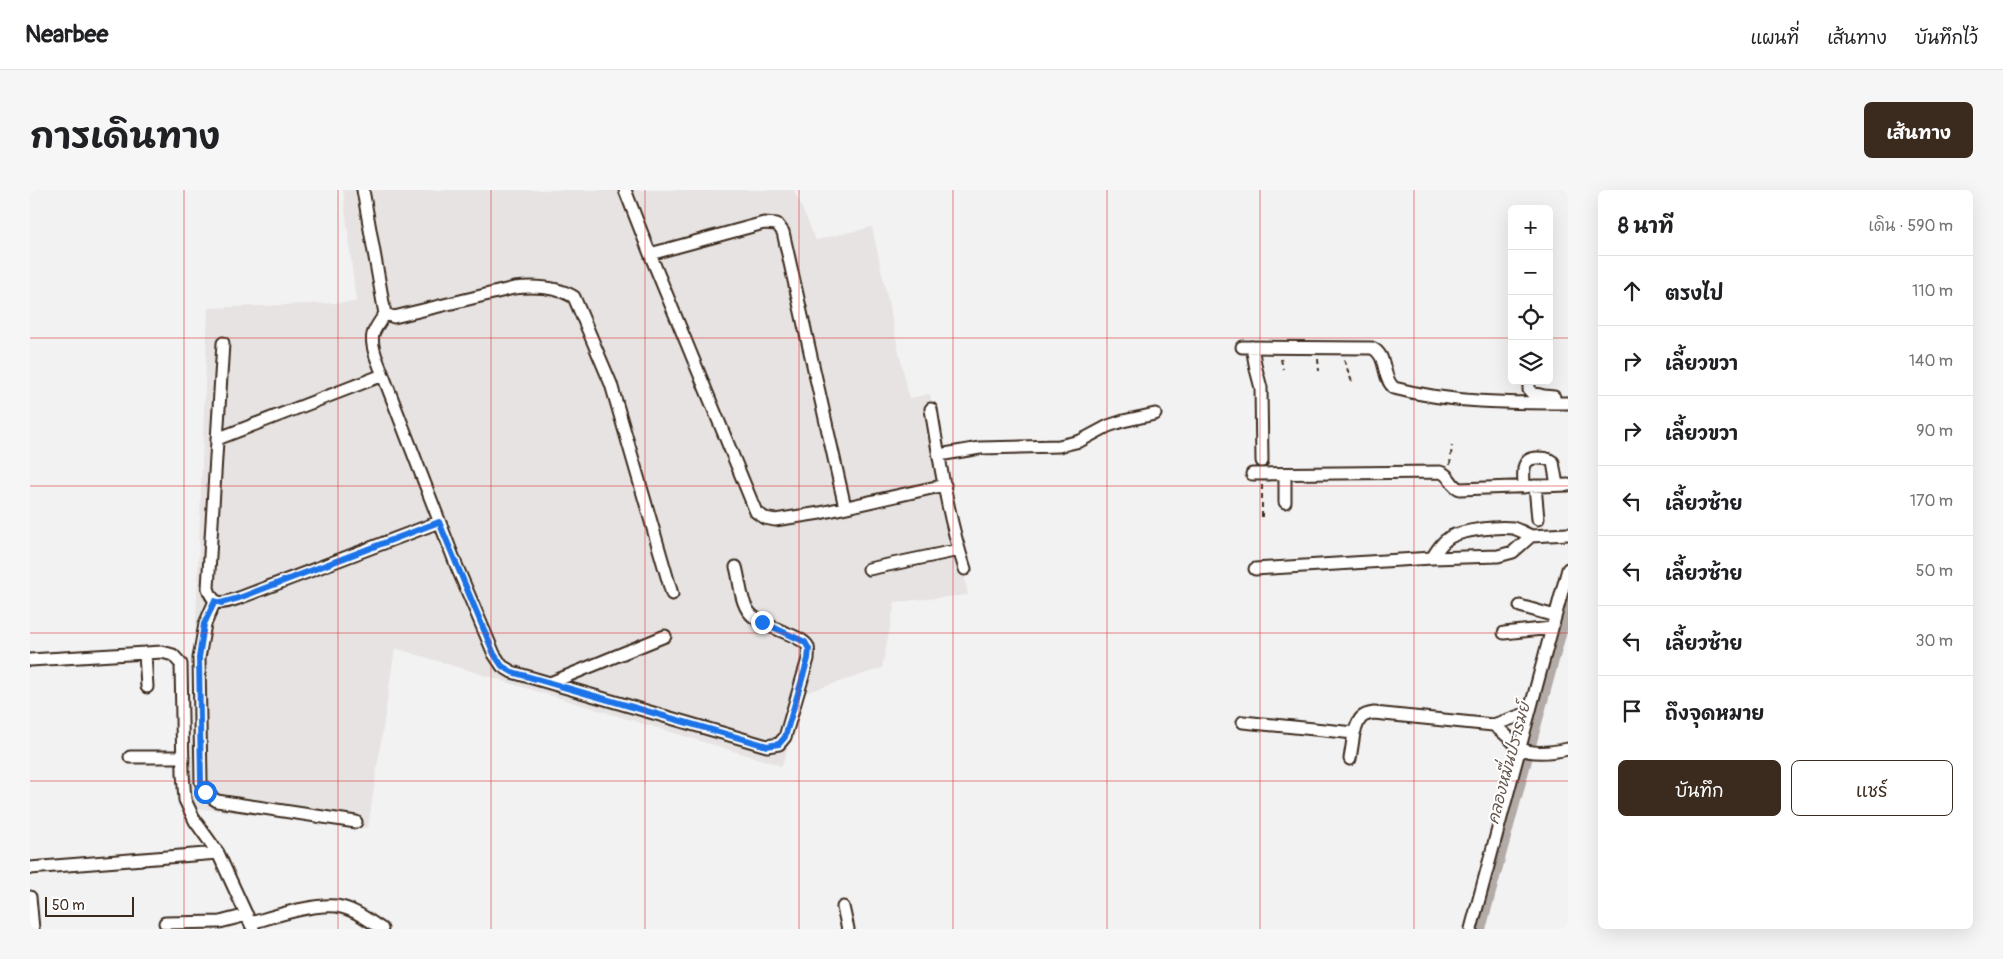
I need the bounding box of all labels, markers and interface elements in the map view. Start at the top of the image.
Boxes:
text: Nearbee [25,20,108,49]
text: แผนที่ [1751,27,1799,50]
text: เส้นทาง [1827,27,1887,50]
text: บันทึกไว้ [1915,27,1978,50]
button: เส้นทาง [1864,102,1973,158]
text: การเดินทาง [30,115,220,159]
map controls [1508,205,1553,385]
button: + [1508,205,1553,250]
text: 8 นาที [1618,213,1674,240]
text: เดิน · 590 m [1869,216,1953,236]
button: − [1508,250,1553,295]
icon: ahead [1618,277,1646,305]
text: 110 m [1912,281,1953,301]
text: ตรงไป [1665,282,1723,306]
button: locate [1508,295,1553,340]
button: layers [1508,340,1553,385]
icon: right [1618,347,1646,375]
text: 140 m [1909,351,1953,371]
text: เลี้ยวขวา [1665,352,1738,376]
icon: right [1618,417,1646,445]
text: 90 m [1916,421,1953,441]
text: เลี้ยวขวา [1665,422,1738,446]
icon: left [1618,487,1646,515]
text: 170 m [1910,491,1953,511]
text: เลี้ยวซ้าย [1665,492,1742,516]
icon: left [1618,557,1646,585]
text: 50 m [1916,561,1953,581]
text: เลี้ยวซ้าย [1665,562,1742,586]
route end [751,611,774,634]
icon: left [1618,627,1646,655]
text: 30 m [1915,631,1953,651]
text: เลี้ยวซ้าย [1665,632,1742,656]
water label: คลองหมื่นปรารมย์ [1478,695,1536,826]
icon: arrive [1618,697,1646,725]
text: ถึงจุดหมาย [1665,702,1764,726]
button: บันทึก [1618,760,1781,816]
button: แชร์ [1791,760,1953,816]
route start [194,781,217,804]
scale bar [45,894,134,917]
text: 50 m [52,897,85,914]

